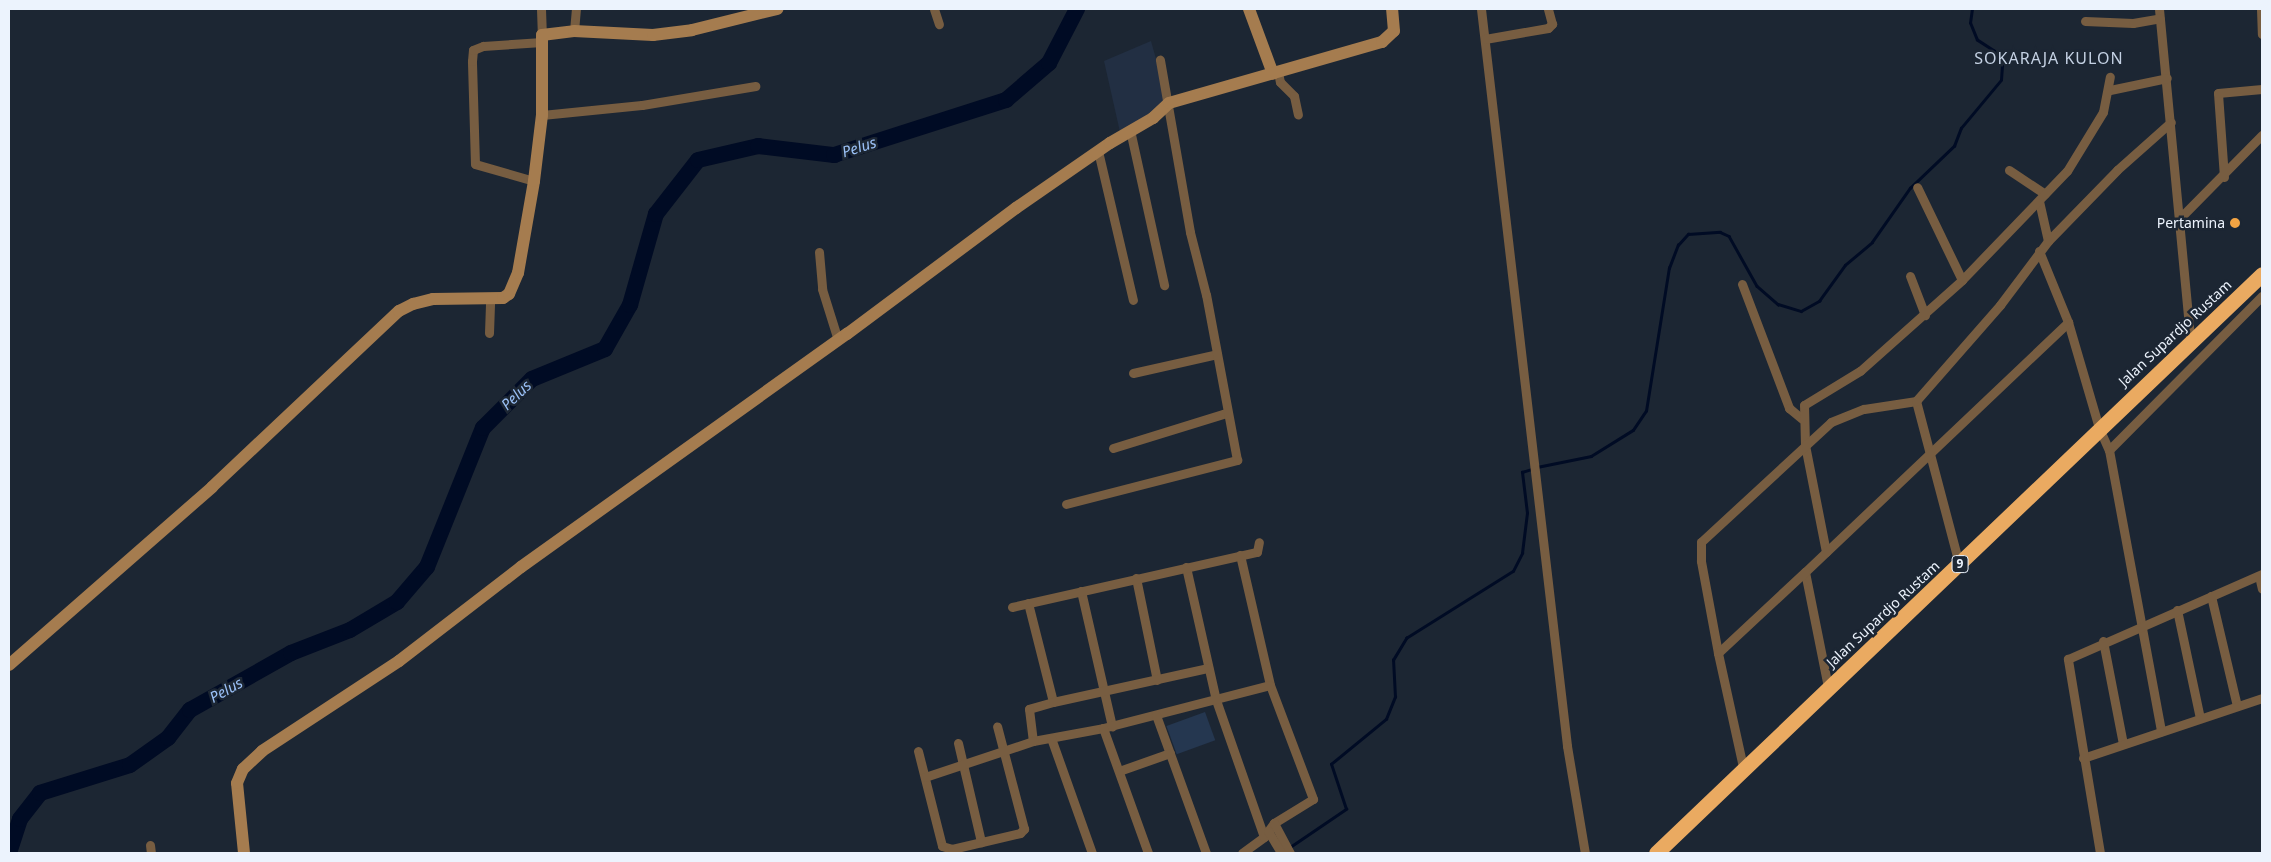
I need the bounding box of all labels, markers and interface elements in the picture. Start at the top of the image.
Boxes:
district label: SOKARAJA KULON [1973,48,2125,68]
water label: Pelus [840,133,878,161]
place label: Pertamina [2157,215,2225,231]
marker: Pertamina [2229,217,2241,229]
street label: Jalan Supardjo Rustam [2115,276,2235,390]
water label: Pelus [497,376,535,414]
road number: 9 [1951,554,1969,574]
street label: Jalan Supardjo Rustam [1823,557,1943,671]
water label: Pelus [206,674,246,706]

